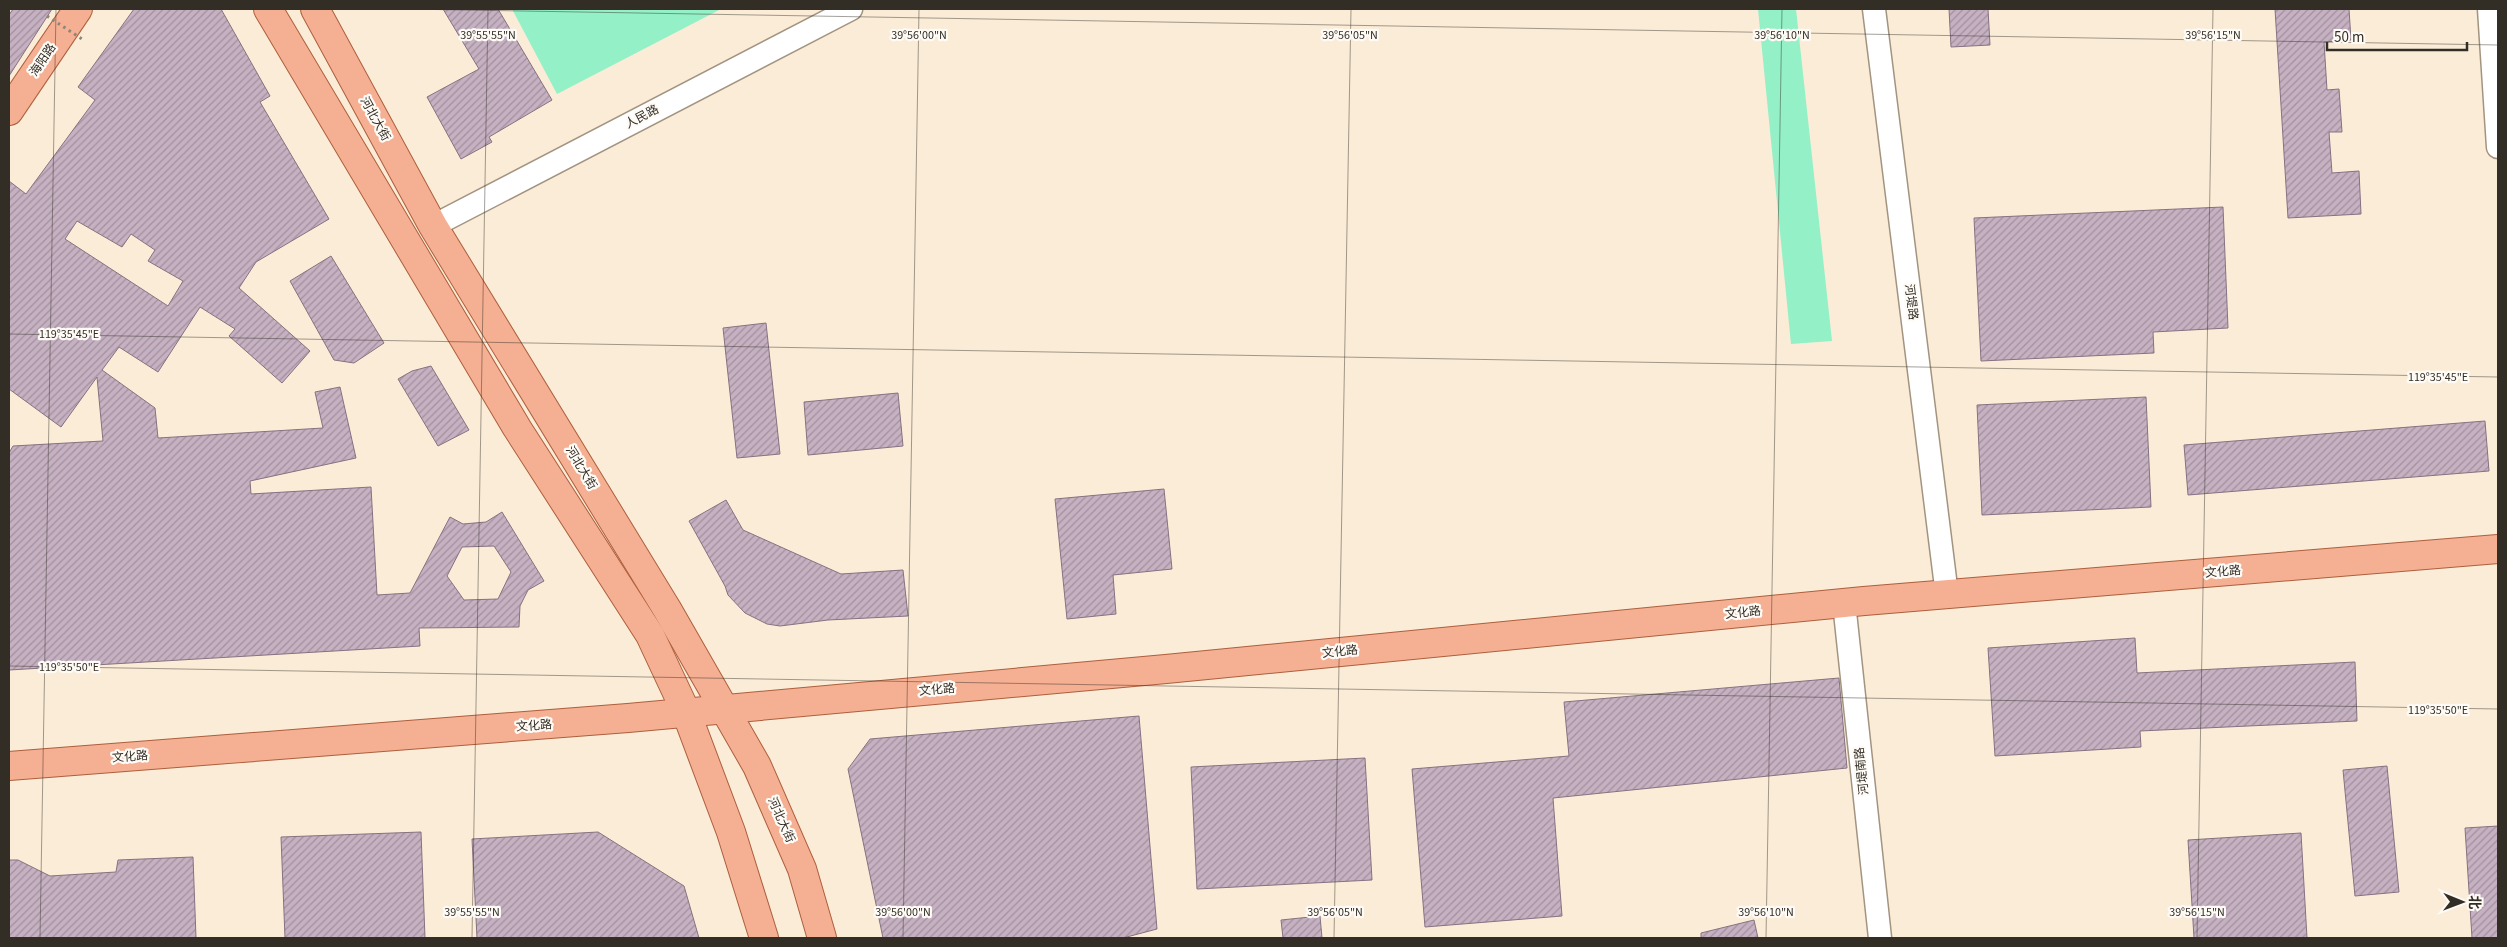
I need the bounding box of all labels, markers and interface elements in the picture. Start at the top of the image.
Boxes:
scale bar [2327,20,2467,52]
text: 39°55'55"N [460,27,516,44]
text: 39°56'00"N [891,27,947,44]
text: 39°56'05"N [1322,27,1378,44]
text: 39°56'10"N [1754,27,1810,44]
text: 39°56'15"N [2185,27,2241,44]
text: 50 m [2334,27,2364,48]
street label: 海阳路 [26,40,60,80]
street label: 河北大街 [356,94,394,144]
street label: 人民路 [622,101,662,133]
street label: 河堤路 [1900,283,1922,321]
text: 119°35'45"E [39,326,99,343]
text: 119°35'45"E [2408,369,2468,386]
street label: 河北大街 [561,443,601,493]
street label: 文化路 [2204,562,2242,582]
street label: 文化路 [1724,603,1762,623]
street label: 文化路 [1321,642,1359,662]
text: 119°35'50"E [39,659,99,676]
street label: 文化路 [918,680,956,700]
text: 119°35'50"E [2408,702,2468,719]
street label: 文化路 [515,716,553,736]
street label: 河堤南路 [1851,746,1873,796]
street label: 文化路 [111,747,149,767]
street label: 河北大街 [763,795,799,845]
north arrow [2437,877,2487,927]
text: 北 [2464,895,2484,909]
text: 39°55'55"N [444,904,500,921]
text: 39°56'00"N [875,904,931,921]
text: 39°56'05"N [1307,904,1363,921]
text: 39°56'10"N [1738,904,1794,921]
text: 39°56'15"N [2169,904,2225,921]

